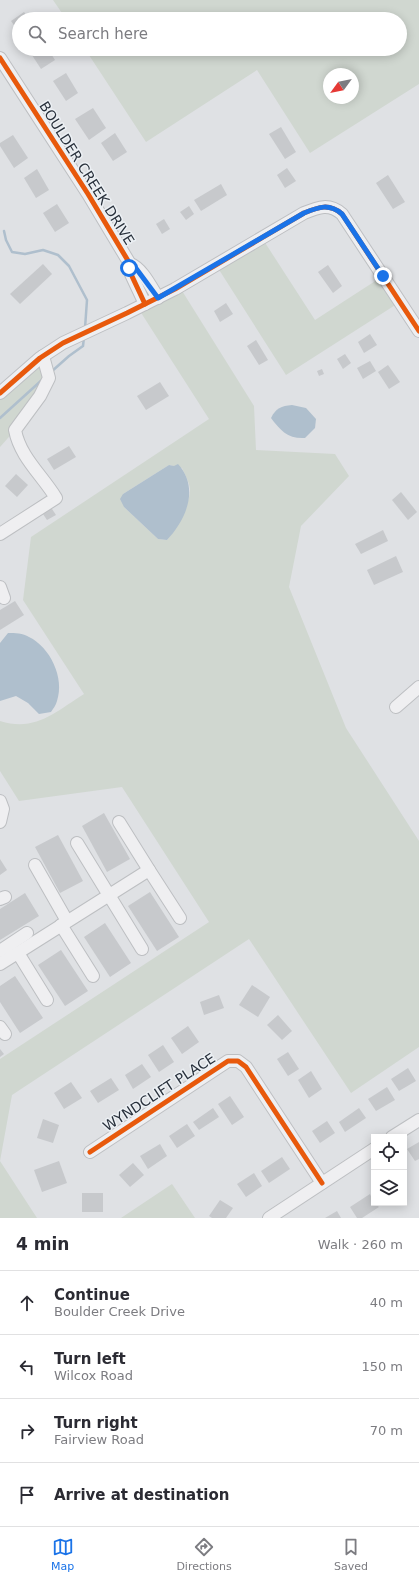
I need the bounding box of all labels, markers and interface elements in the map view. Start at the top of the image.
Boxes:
search box [12,12,407,56]
icon: search [26,23,48,45]
text: Search here [58,25,148,43]
north arrow [323,68,359,104]
street label: BOULDER CREEK DRIVE [36,98,138,248]
route start [120,259,138,277]
route end [374,267,392,285]
street label: WYNDCLIFT PLACE [100,1050,218,1134]
map controls [371,1134,407,1206]
button: locate [371,1134,407,1170]
button: layers [371,1170,407,1206]
text: 4 min [16,1234,69,1254]
text: Walk · 260 m [318,1237,403,1252]
text: Continue [54,1286,130,1304]
icon: ahead [16,1292,38,1314]
text: 40 m [370,1295,403,1310]
text: Boulder Creek Drive [54,1304,185,1319]
text: Turn left [54,1350,126,1368]
icon: left [16,1356,38,1378]
text: 150 m [361,1359,403,1374]
text: Wilcox Road [54,1368,133,1383]
text: Turn right [54,1414,138,1432]
icon: right [16,1420,38,1442]
text: 70 m [370,1423,403,1438]
text: Fairview Road [54,1432,144,1447]
icon: arrive [16,1484,38,1506]
text: Arrive at destination [54,1486,229,1504]
tab: Map [51,1536,74,1573]
tab: Directions [176,1536,232,1573]
tab: Saved [334,1536,368,1573]

